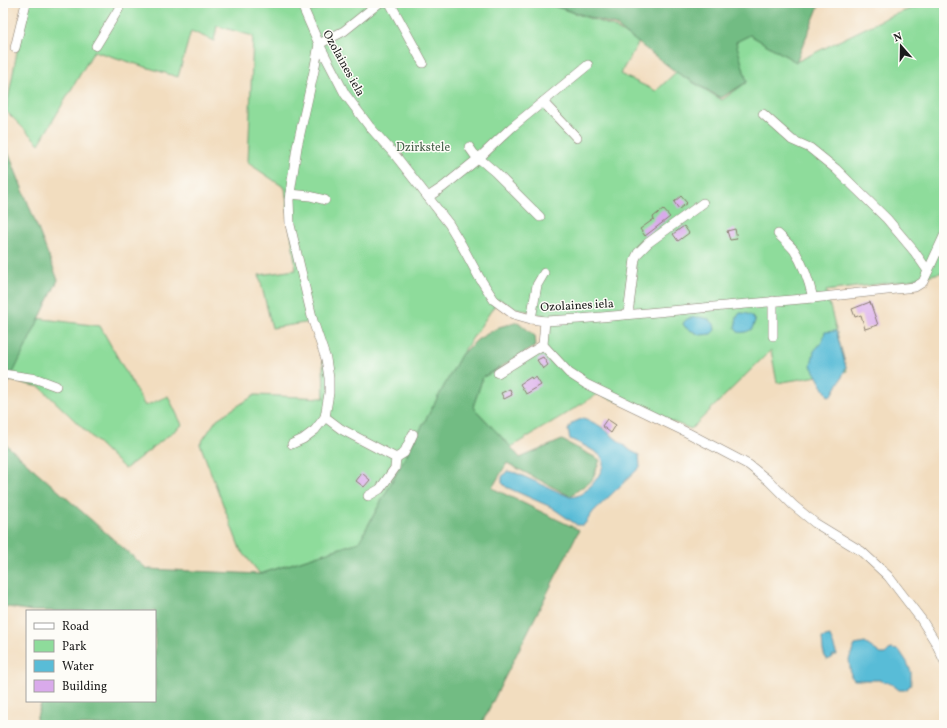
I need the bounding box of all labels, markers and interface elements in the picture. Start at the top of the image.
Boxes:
north arrow [881,26,921,66]
street label: Ozolaines iela [318,27,368,100]
text: N [892,30,904,46]
park label: Dzirkstele [396,140,450,156]
street label: Ozolaines iela [540,296,614,316]
legend [26,610,156,702]
text: Road [62,619,89,635]
text: Park [62,639,87,655]
text: Water [62,659,94,675]
text: Building [62,679,107,695]

